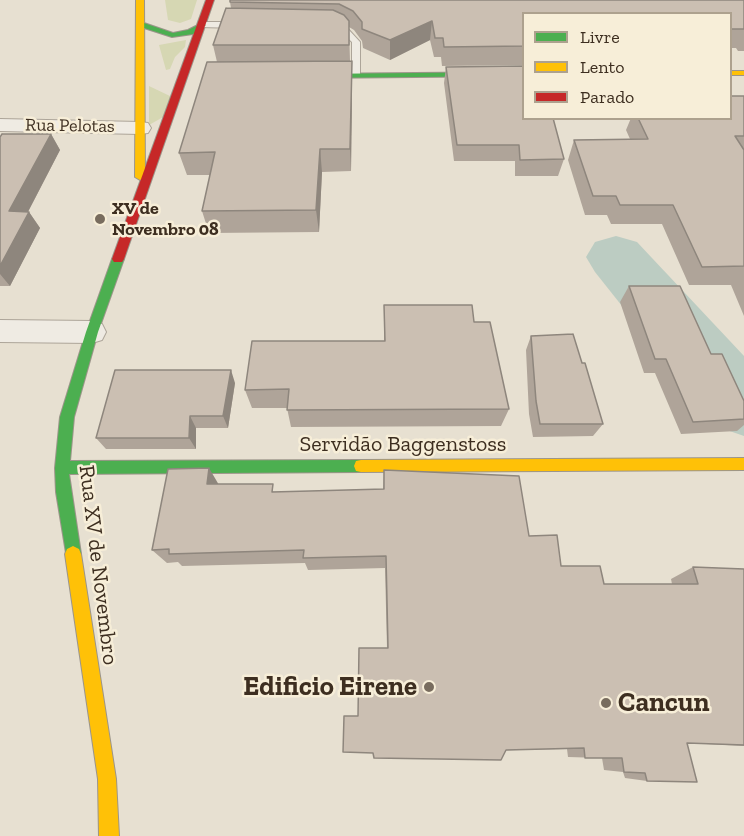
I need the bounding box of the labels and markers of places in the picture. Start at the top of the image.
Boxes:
place label: XV de Novembro 08 [112,198,219,240]
marker: XV de Novembro 08 [93,212,107,226]
place label: Edificio Eirene [243,671,417,703]
marker: Edificio Eirene [422,680,436,694]
place label: Cancun [618,687,710,719]
marker: Cancun [599,696,613,710]

